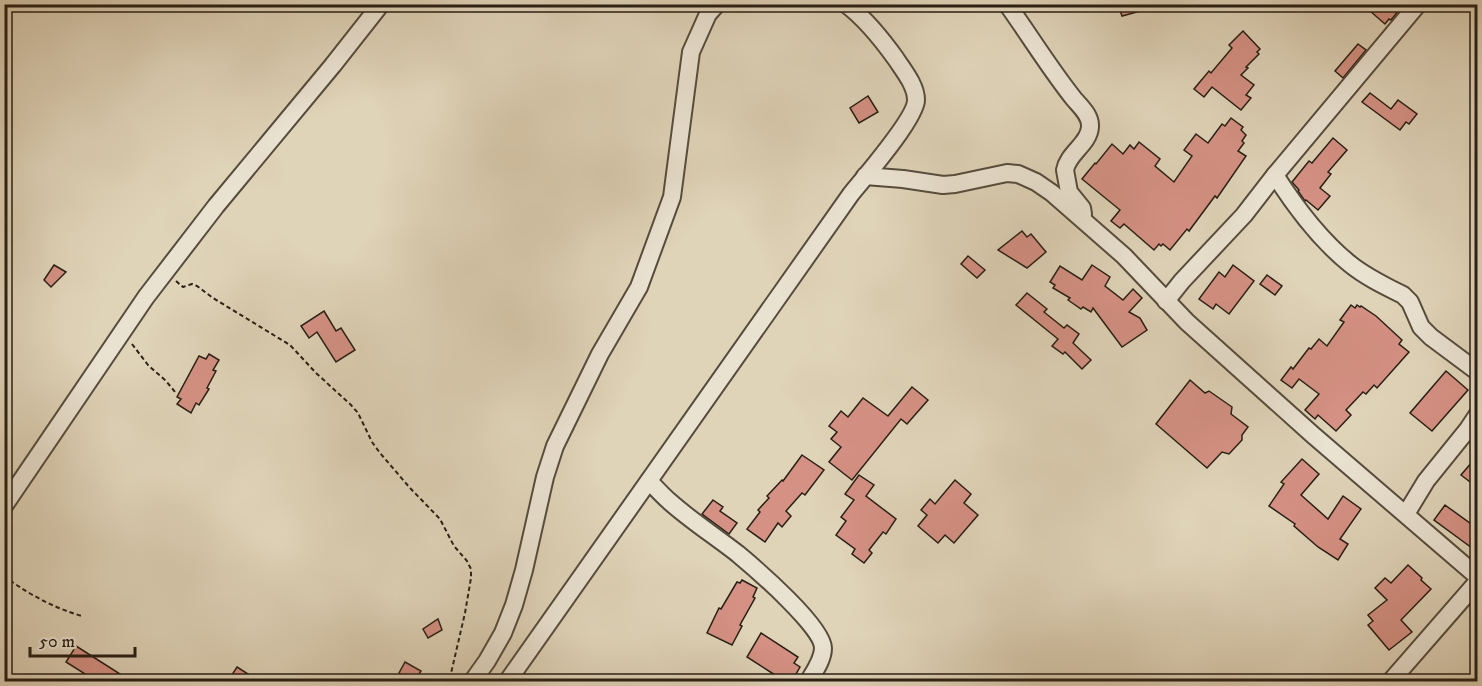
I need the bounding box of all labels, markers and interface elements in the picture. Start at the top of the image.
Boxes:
scale bar [30,620,135,658]
text: 50 m [39,631,75,653]

